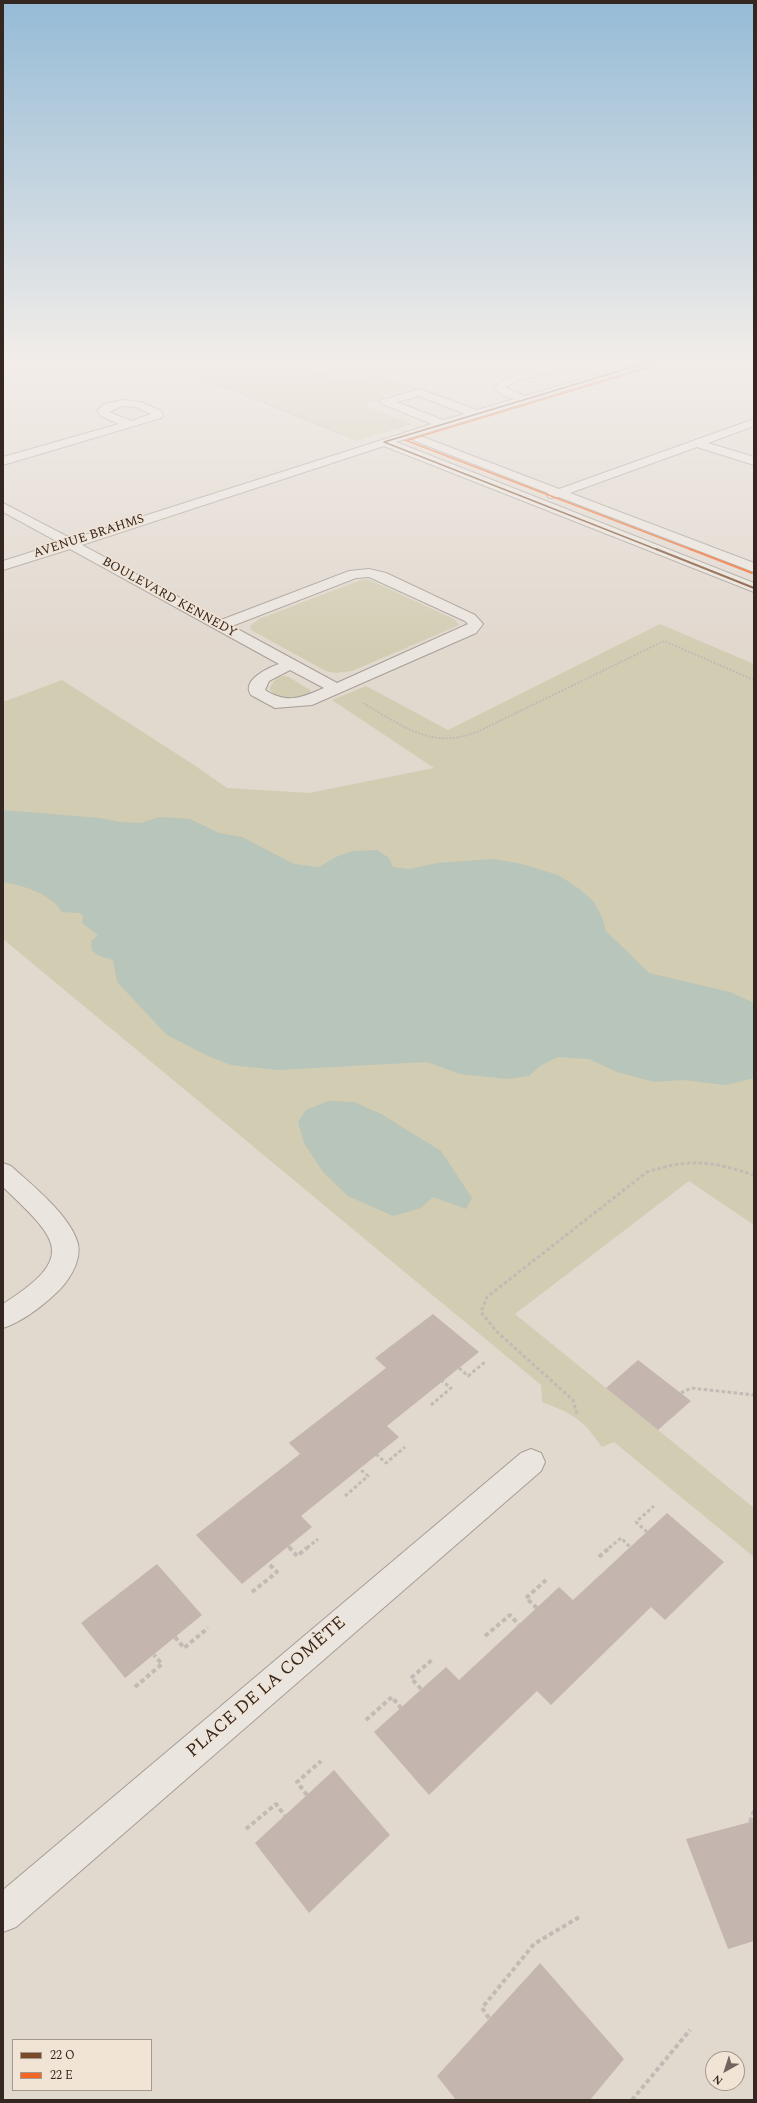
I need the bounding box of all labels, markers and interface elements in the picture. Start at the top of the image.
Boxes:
street label: AVENUE BRAHMS [31,512,147,562]
street label: BOULEVARD KENNEDY [99,554,239,642]
street label: PLACE DE LA COMÈTE [183,1613,351,1763]
legend [12,2039,152,2091]
text: 22 O [50,2046,75,2065]
north arrow [705,2051,745,2091]
text: 22 E [50,2066,73,2085]
text: N [709,2071,727,2089]

